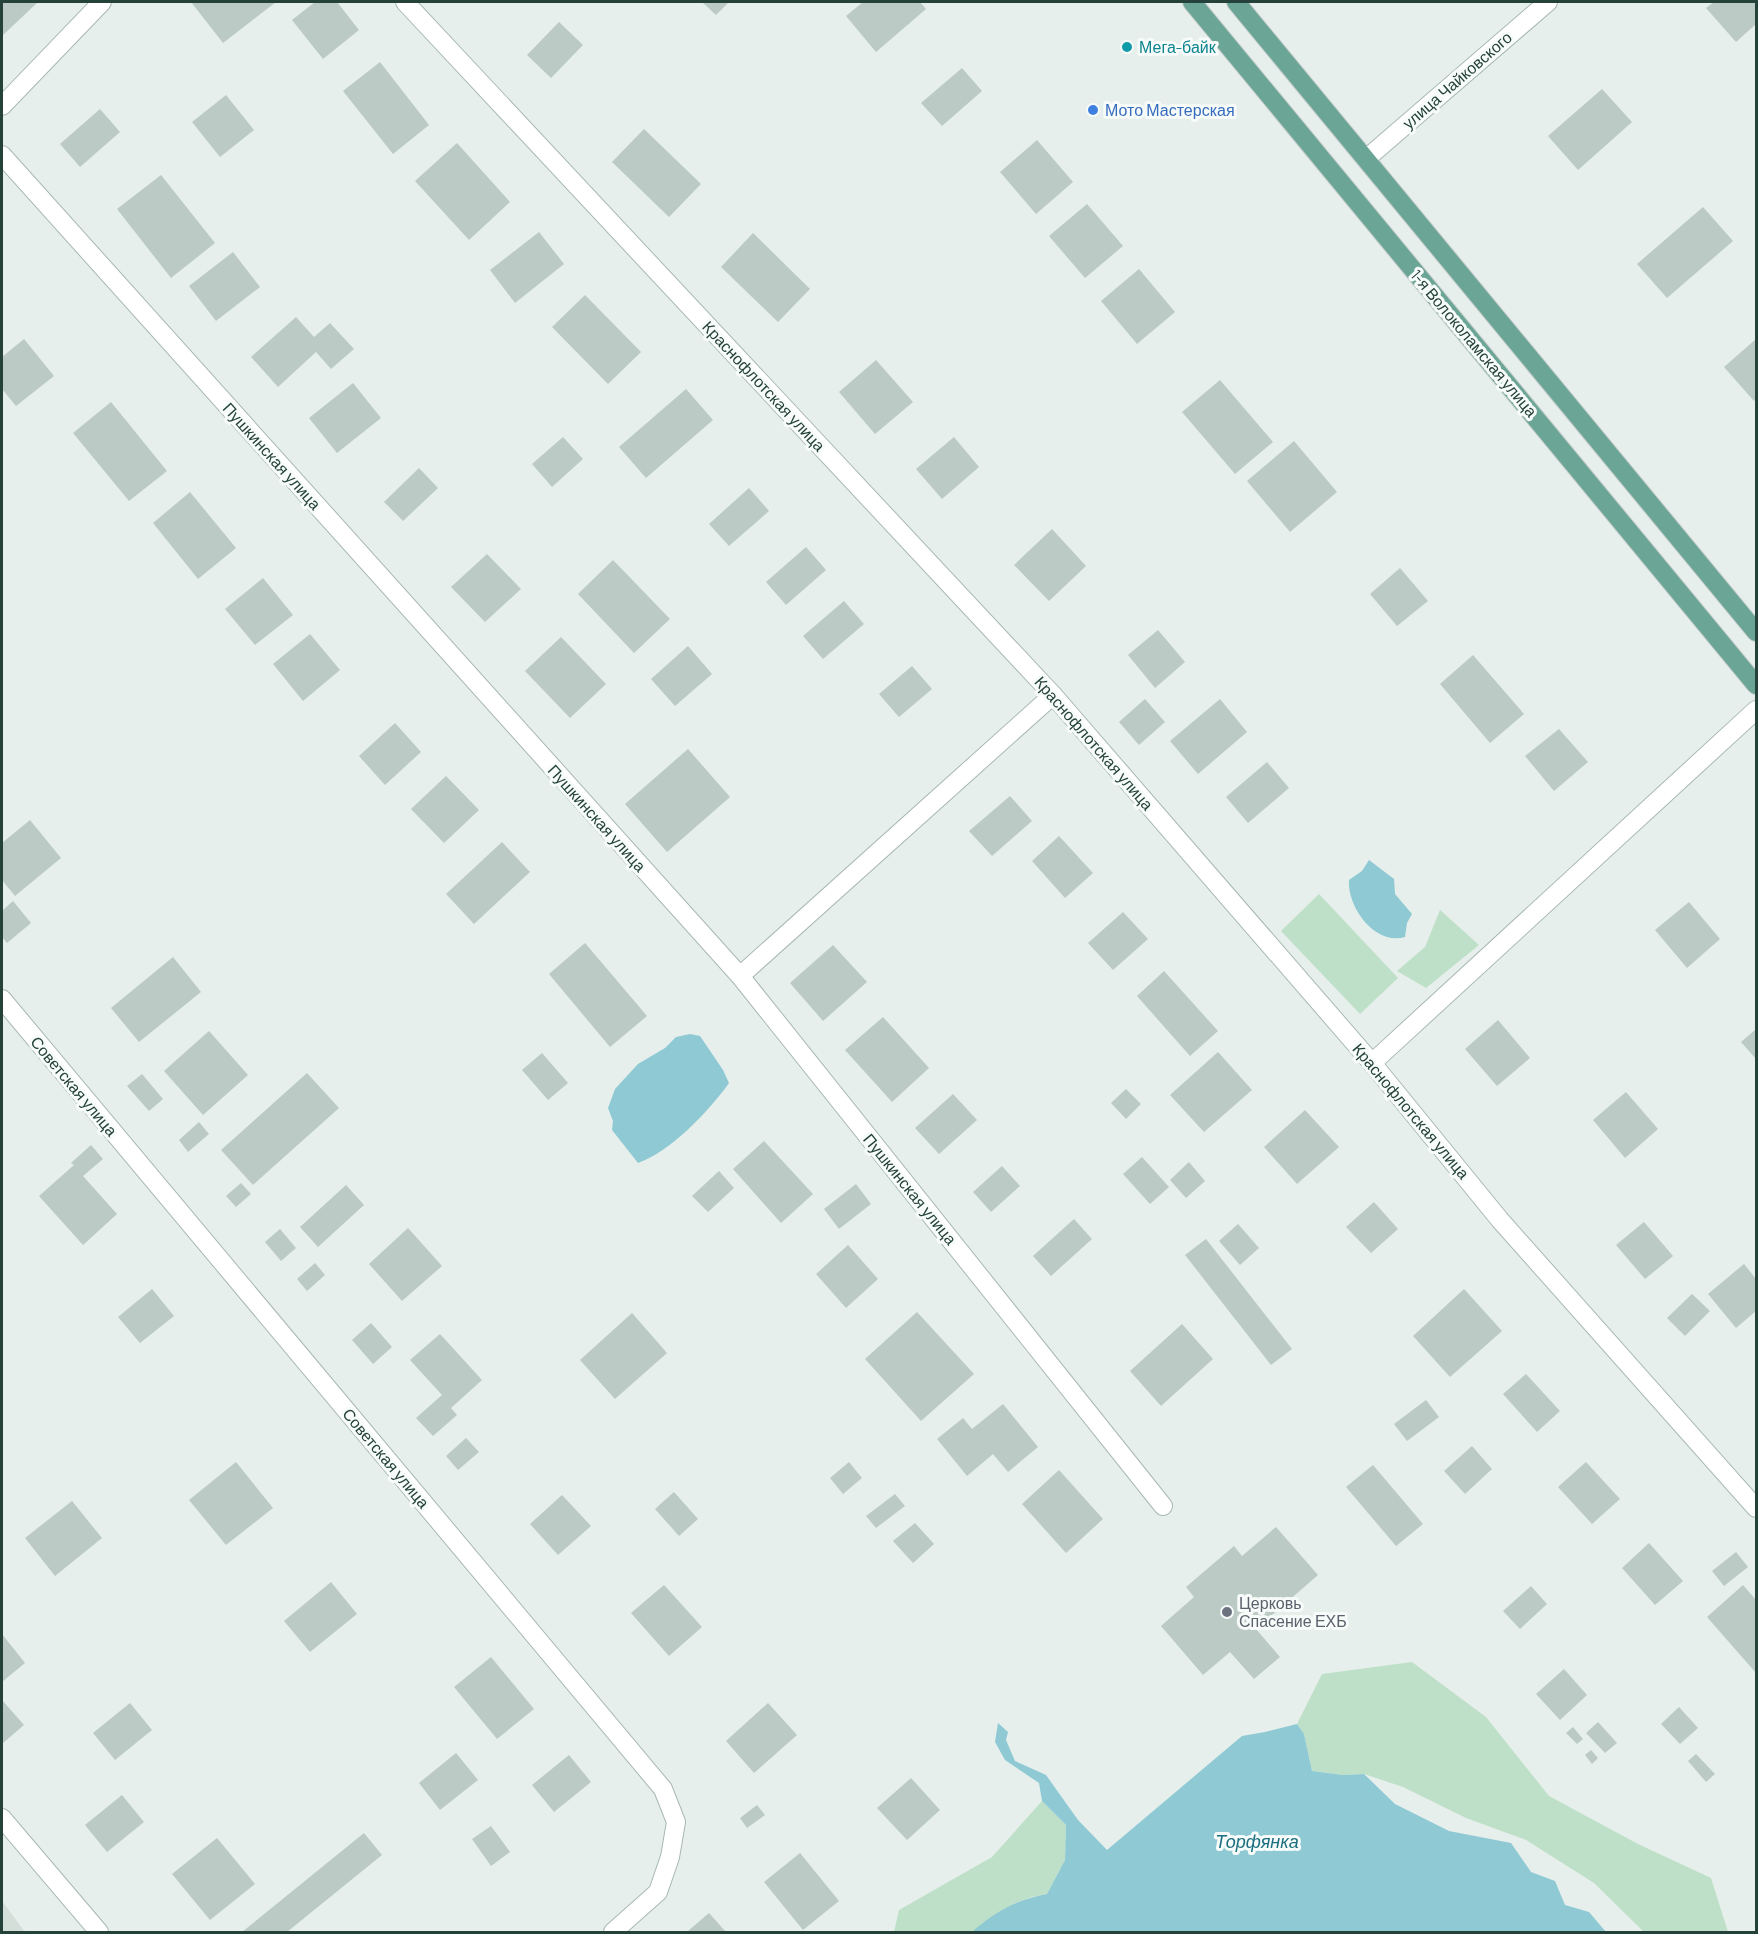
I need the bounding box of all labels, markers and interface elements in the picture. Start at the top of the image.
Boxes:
street label: улица Чайковского [1398,27,1515,132]
place label: Мега-байк [1139,37,1217,56]
marker: Мега-байк [1120,40,1134,54]
place label: Мото Мастерская [1105,100,1235,119]
marker: Мото Мастерская [1086,103,1100,117]
street label: 1-я Волоколамская улица [1407,265,1542,420]
street label: Краснофлотская улица [699,317,830,455]
street label: Пушкинская улица [219,398,325,513]
street label: Краснофлотская улица [1031,672,1158,813]
street label: Пушкинская улица [544,760,650,875]
street label: Советская улица [27,1032,122,1140]
street label: Краснофлотская улица [1349,1039,1474,1182]
street label: Пушкинская улица [860,1129,961,1248]
street label: Советская улица [339,1404,434,1512]
place label: Церковь Спасение ЕХБ [1239,1593,1347,1630]
marker: Церковь Спасение ЕХБ [1220,1605,1234,1619]
water label: Торфянка [1215,1830,1299,1852]

